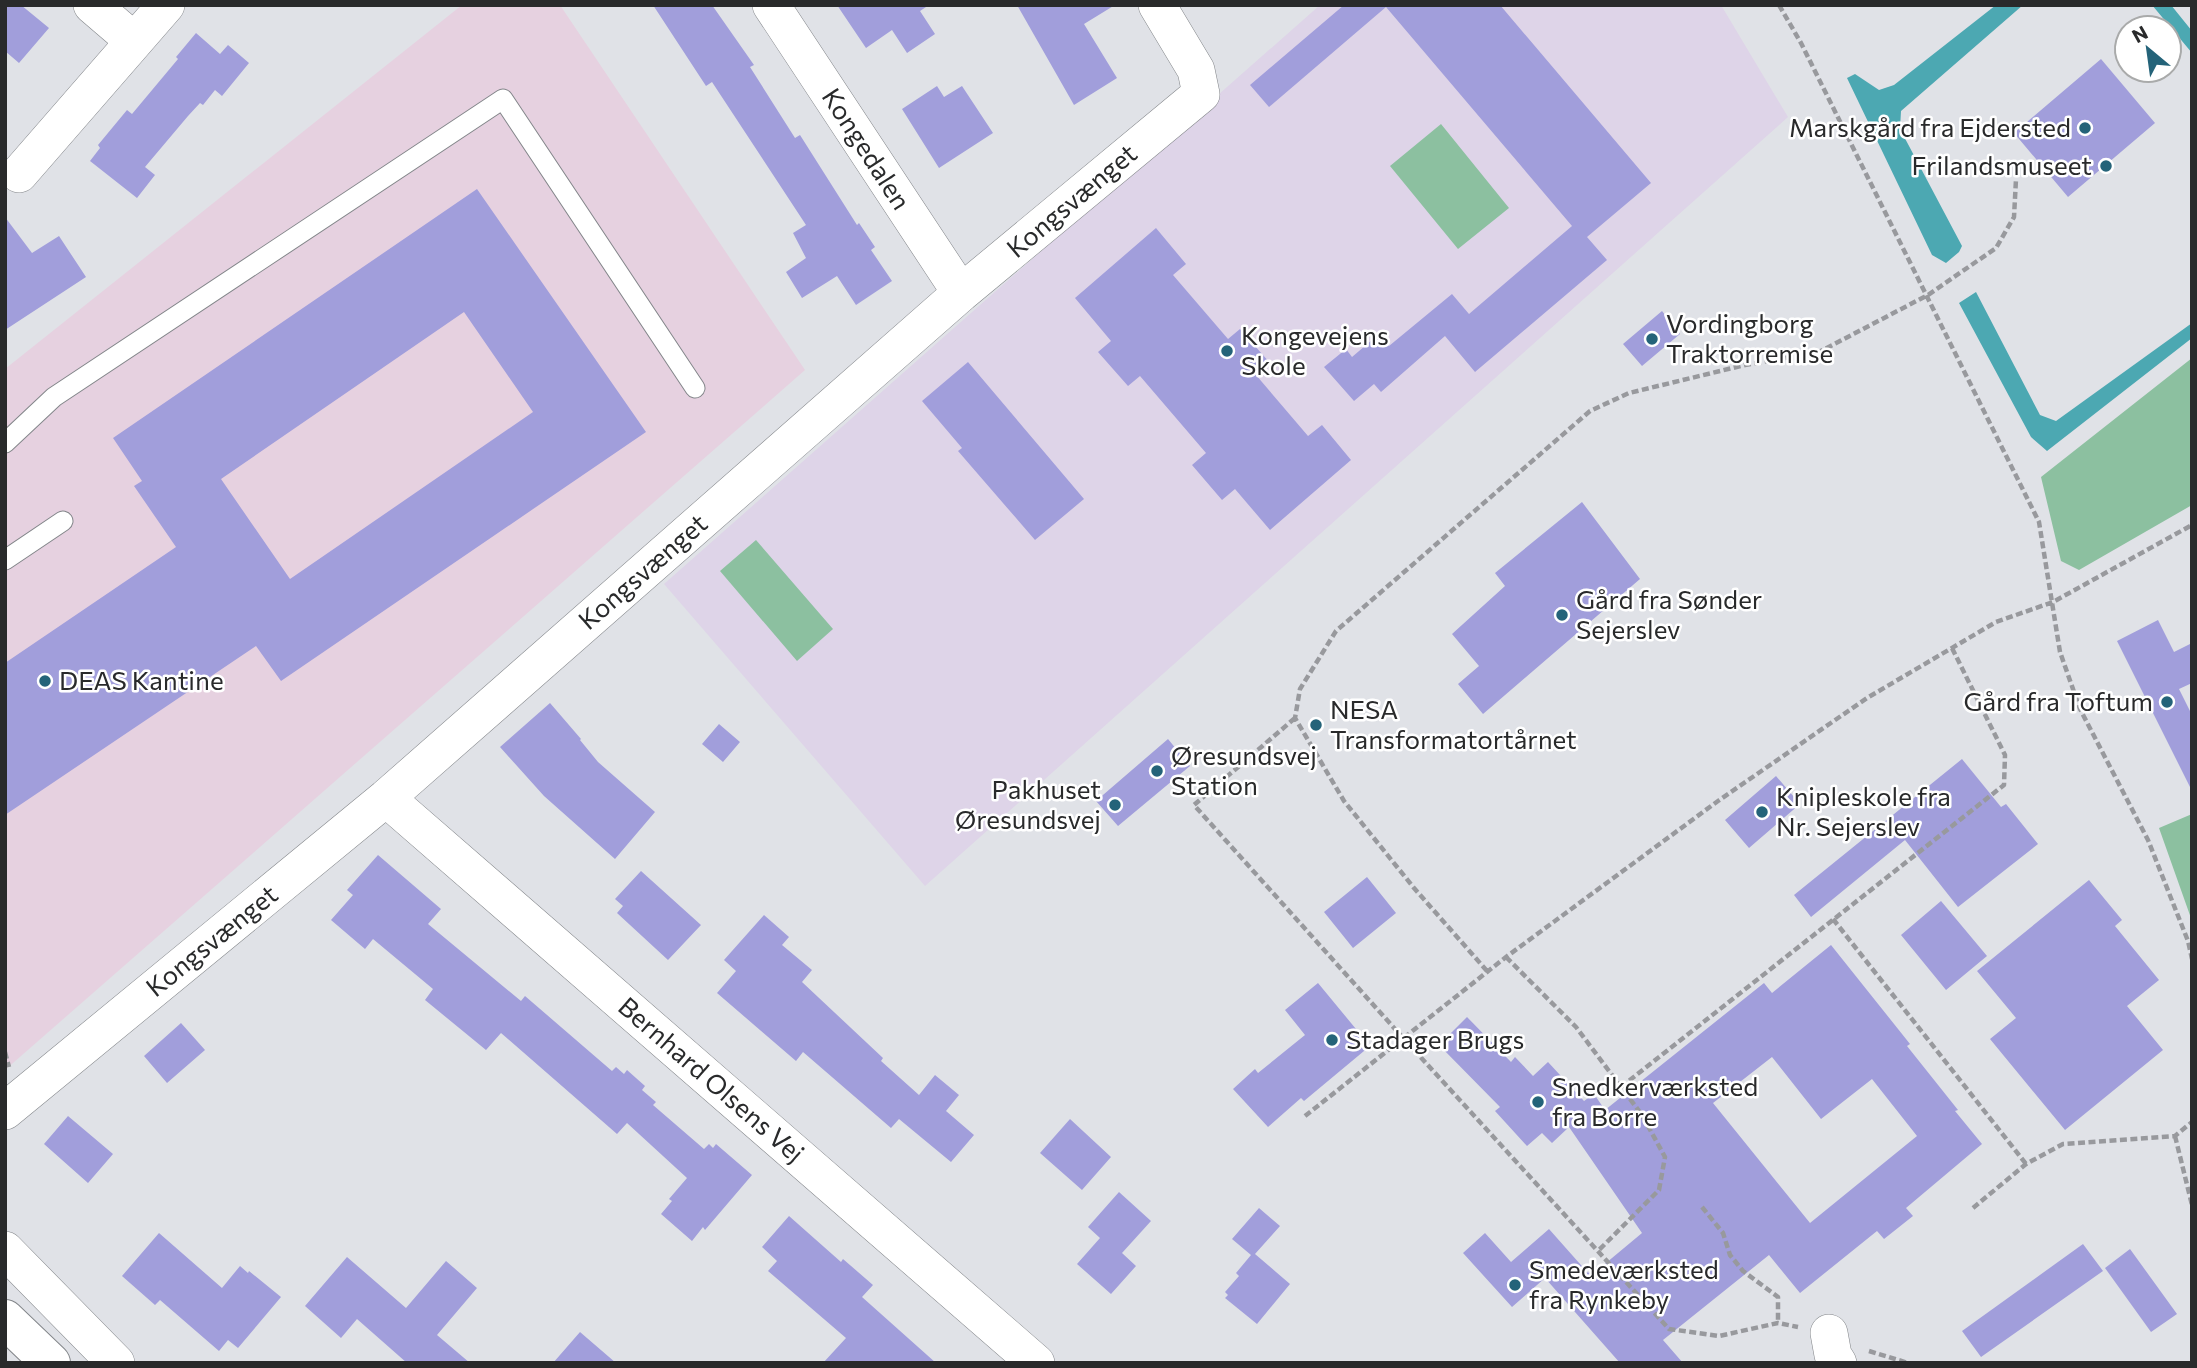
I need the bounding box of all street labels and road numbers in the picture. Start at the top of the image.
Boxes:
street label: Kongedalen [817,82,918,215]
street label: Kongsvænget [1000,137,1142,263]
street label: Kongsvænget [572,507,712,635]
street label: Kongsvænget [139,878,283,1002]
street label: Bernhard Olsens Vej [613,990,811,1168]

